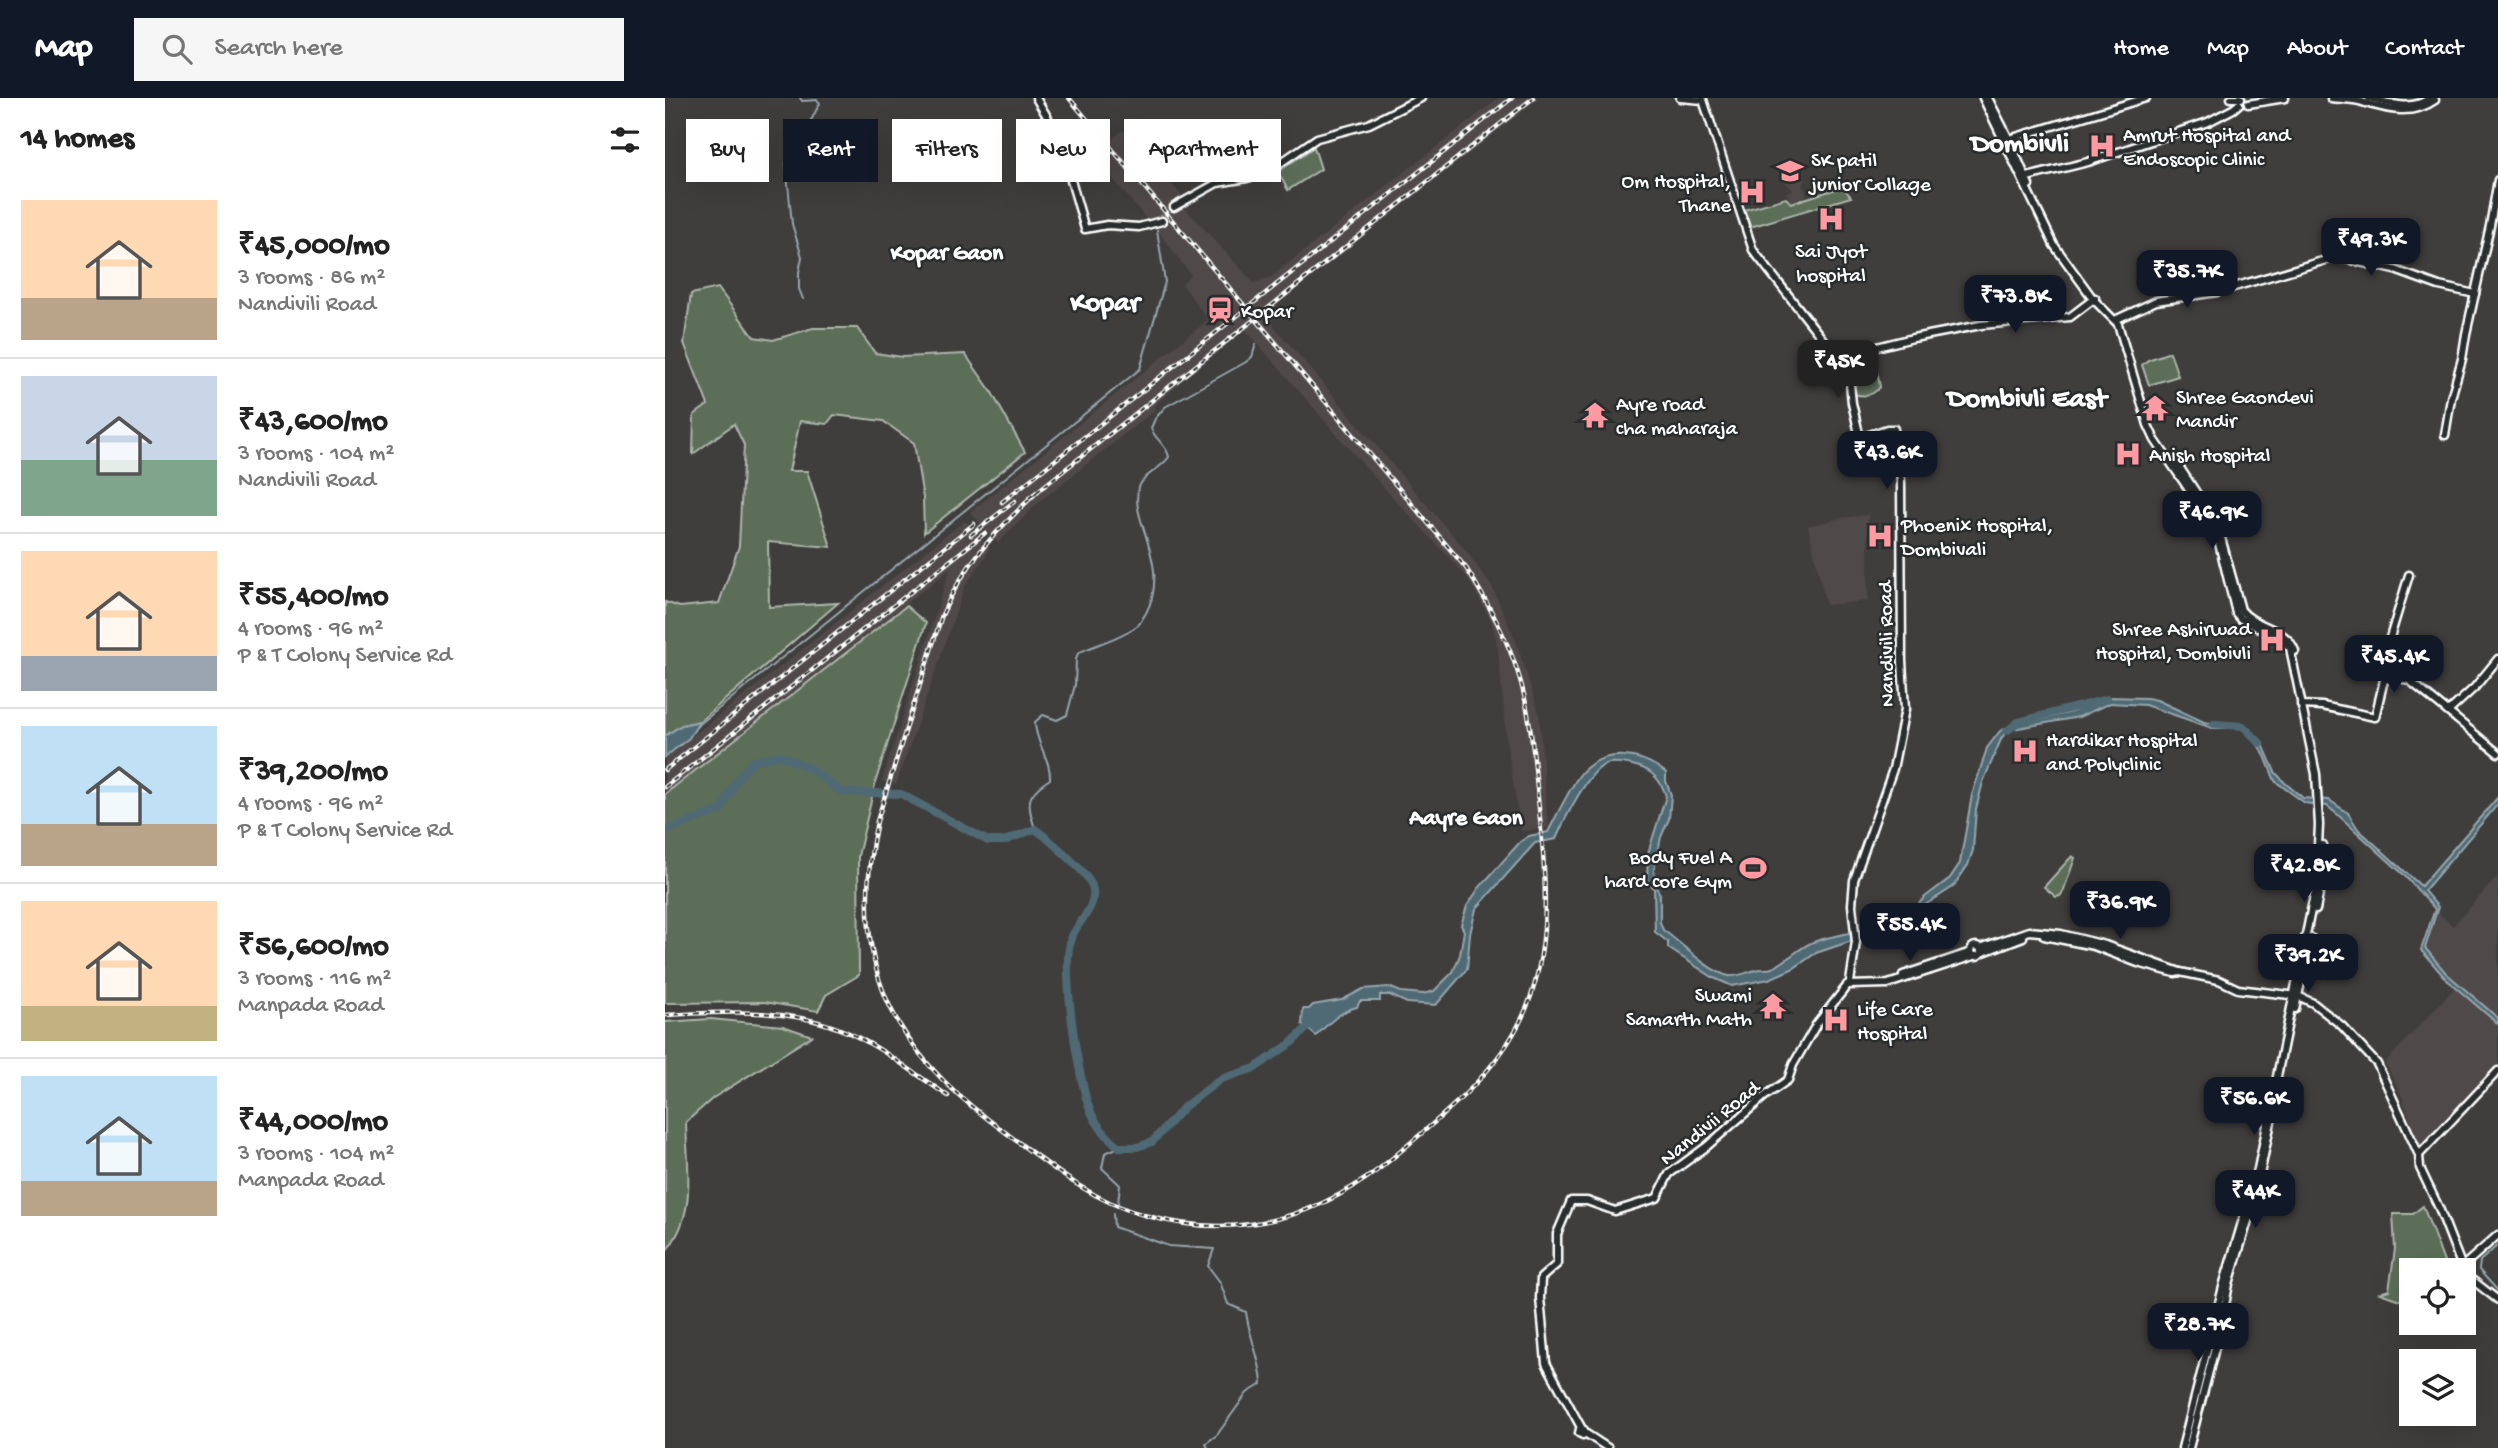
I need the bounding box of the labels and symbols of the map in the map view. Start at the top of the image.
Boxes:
place label: Amrut Hospital and Endoscopic Clinic [2123,125,2292,174]
district label: Dombivli [1968,129,2069,162]
hospital icon: Amrut Hospital and Endoscopic Clinic [2087,131,2117,161]
place label: SK patil junior Collage [1808,150,1932,199]
school or university icon: SK patil junior Collage [1775,156,1805,186]
place label: Om Hospital, Thane [1622,171,1732,220]
hospital icon: Om Hospital, Thane [1737,177,1767,207]
hospital icon: Sai Jyot hospital [1816,204,1846,234]
pin: ₹49.3K [2314,218,2428,278]
district label: Kopar Gaon [890,241,1004,268]
place label: Sai Jyot hospital [1795,241,1869,290]
pin: ₹35.7K [2130,250,2244,310]
pin: ₹73.8K [1958,275,2072,335]
district label: Kopar [1069,288,1143,321]
station icon: Kopar [1205,295,1235,325]
place label: Kopar [1241,301,1294,326]
pin: ₹45K [1797,341,1879,400]
district label: Dombivli East [1944,384,2109,417]
place label: Shree Gaondevi Mandir [2176,387,2314,436]
temple icon: Shree Gaondevi Mandir [2140,393,2170,423]
place label: Ayre road cha maharaja [1616,394,1739,443]
temple icon: Ayre road cha maharaja [1580,400,1610,430]
pin: ₹43.6K [1830,432,1944,491]
hospital icon: Anish Hospital [2113,439,2143,469]
place label: Anish Hospital [2149,445,2270,470]
pin: ₹46.9K [2155,491,2269,551]
place label: Phoenix Hospital, Dombivali [1899,515,2053,564]
hospital icon: Phoenix Hospital, Dombivali [1865,521,1895,551]
street label: Nandivili Road [1875,579,1902,707]
place label: Shree Ashirwad Hospital, Dombivli [2095,619,2253,668]
hospital icon: Shree Ashirwad Hospital, Dombivli [2257,625,2287,655]
pin: ₹45.4K [2337,636,2451,695]
place label: Hardikar Hospital and Polyclinic [2046,730,2198,779]
hospital icon: Hardikar Hospital and Polyclinic [2010,736,2040,766]
district label: Aayre Gaon [1408,806,1524,833]
pin: ₹42.8K [2247,844,2361,904]
place label: Body Fuel A hard core Gym [1605,847,1734,896]
sports icon: Body Fuel A hard core Gym [1738,853,1768,883]
pin: ₹36.9K [2063,882,2177,941]
pin: ₹55.4K [1853,904,1967,963]
pin: ₹39.2K [2251,934,2365,994]
place label: Swami Samarth Math [1626,985,1752,1034]
temple icon: Swami Samarth Math [1758,991,1788,1021]
place label: Life Care Hospital [1857,999,1934,1048]
hospital icon: Life Care Hospital [1821,1005,1851,1035]
street label: Nandivii Road [1656,1076,1768,1173]
pin: ₹56.6K [2197,1077,2311,1137]
pin: ₹44K [2214,1170,2296,1230]
pin: ₹28.7K [2141,1304,2255,1363]

